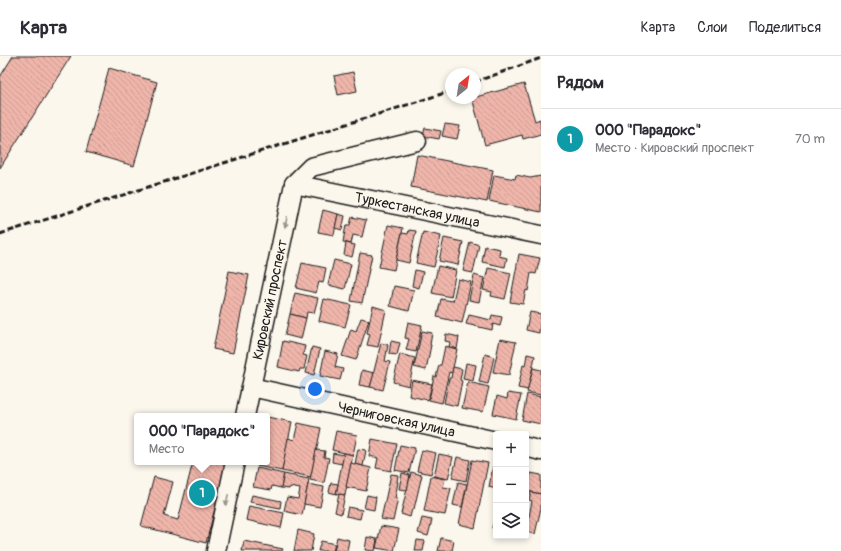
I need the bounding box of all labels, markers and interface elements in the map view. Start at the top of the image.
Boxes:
text: Карта [20,16,67,40]
text: Карта [641,19,675,36]
text: Слои [697,19,727,36]
text: Поделиться [749,19,821,36]
north arrow [445,68,481,104]
text: Рядом [557,72,604,93]
text: ООО "Парадокс" [595,121,701,140]
text: 1 [567,131,573,147]
text: 70 m [795,131,825,147]
text: Место · Кировский проспект [595,140,754,156]
street label: Туркестанская улица [353,188,481,231]
one-way arrow [282,216,288,228]
street label: Кировский проспект [249,238,291,361]
your location [305,379,325,399]
street label: Черниговская улица [336,398,457,440]
popup [134,413,270,465]
text: ООО "Парадокс" [149,422,255,441]
map controls [493,431,529,539]
button: + [493,431,529,467]
text: Место [149,441,184,457]
button: − [493,467,529,503]
pin: 1 [189,478,215,508]
one-way arrow [224,494,230,506]
button: layers [493,503,529,539]

